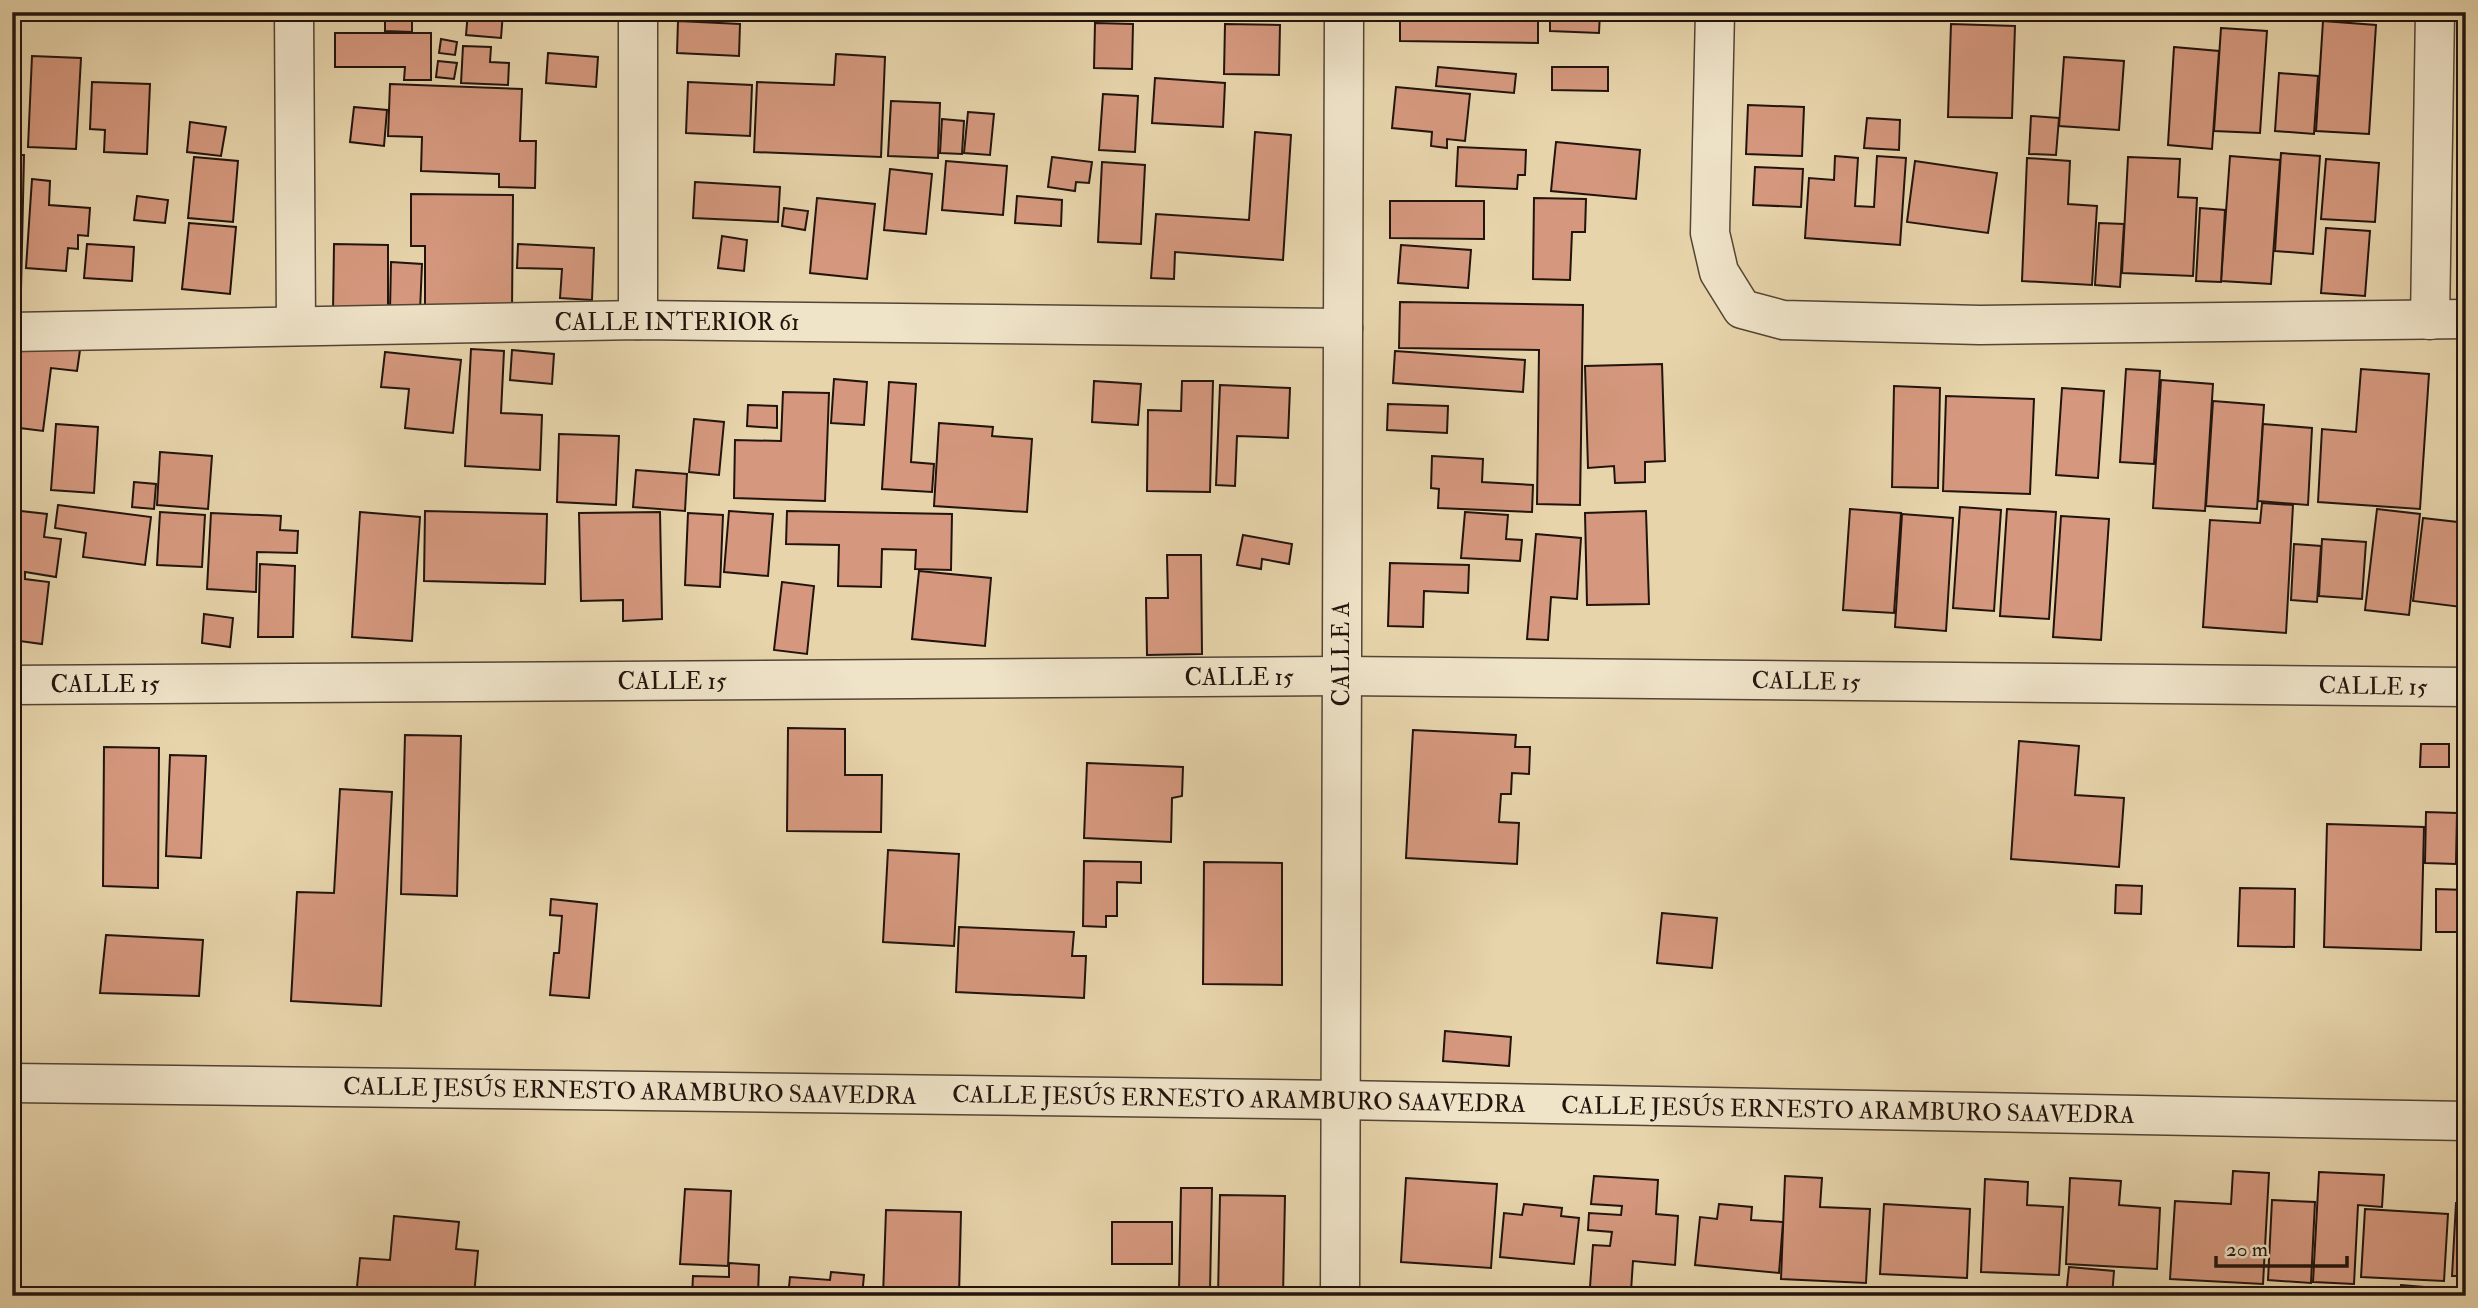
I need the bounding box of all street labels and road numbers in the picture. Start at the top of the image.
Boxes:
street label: CALLE INTERIOR 61 [554,307,800,338]
street label: CALLE A [1326,601,1357,707]
street label: CALLE 15 [1185,662,1294,693]
street label: CALLE 15 [1751,665,1861,698]
street label: CALLE 15 [618,666,727,697]
street label: CALLE 15 [51,669,160,700]
street label: CALLE 15 [2318,670,2428,703]
street label: CALLE JESÚS ERNESTO ARAMBURO SAAVEDRA [343,1070,917,1112]
street label: CALLE JESÚS ERNESTO ARAMBURO SAAVEDRA [952,1078,1526,1120]
street label: CALLE JESÚS ERNESTO ARAMBURO SAAVEDRA [1561,1089,2135,1131]

